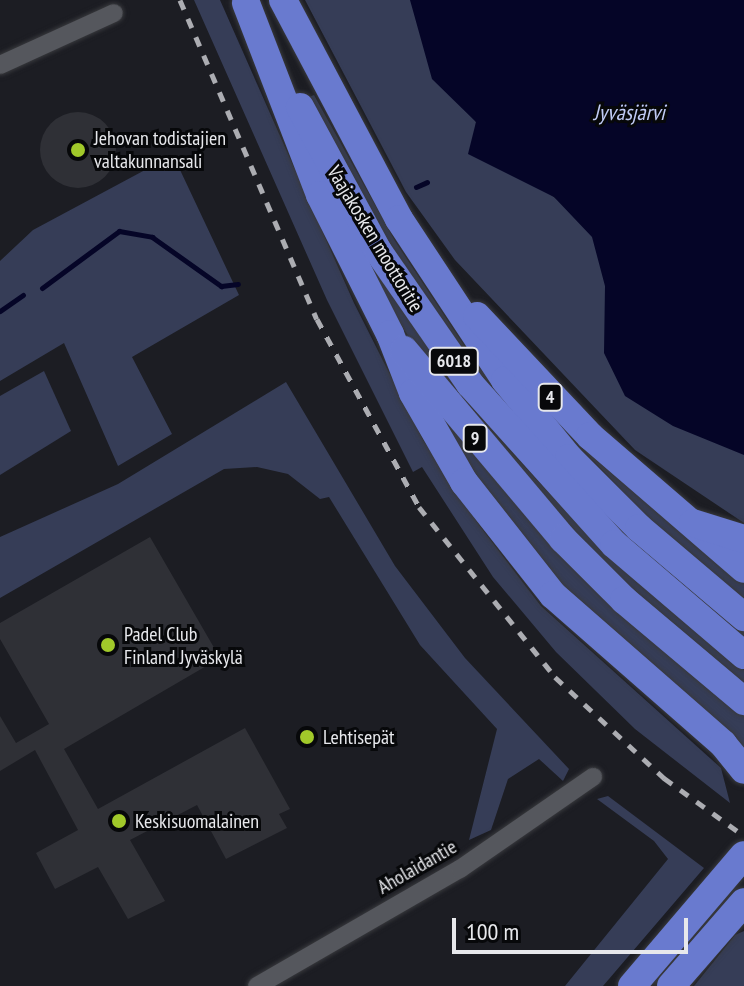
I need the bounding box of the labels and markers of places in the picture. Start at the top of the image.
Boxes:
place label: Jehovan todistajien valtakunnansali [94,126,226,173]
marker: Jehovan todistajien valtakunnansali [69,141,87,159]
place label: Padel Club Finland Jyväskylä [124,622,243,669]
marker: Padel Club Finland Jyväskylä [99,636,117,654]
place label: Lehtisepät [323,725,395,749]
marker: Lehtisepät [298,728,316,746]
place label: Keskisuomalainen [135,809,259,833]
marker: Keskisuomalainen [110,812,128,830]

